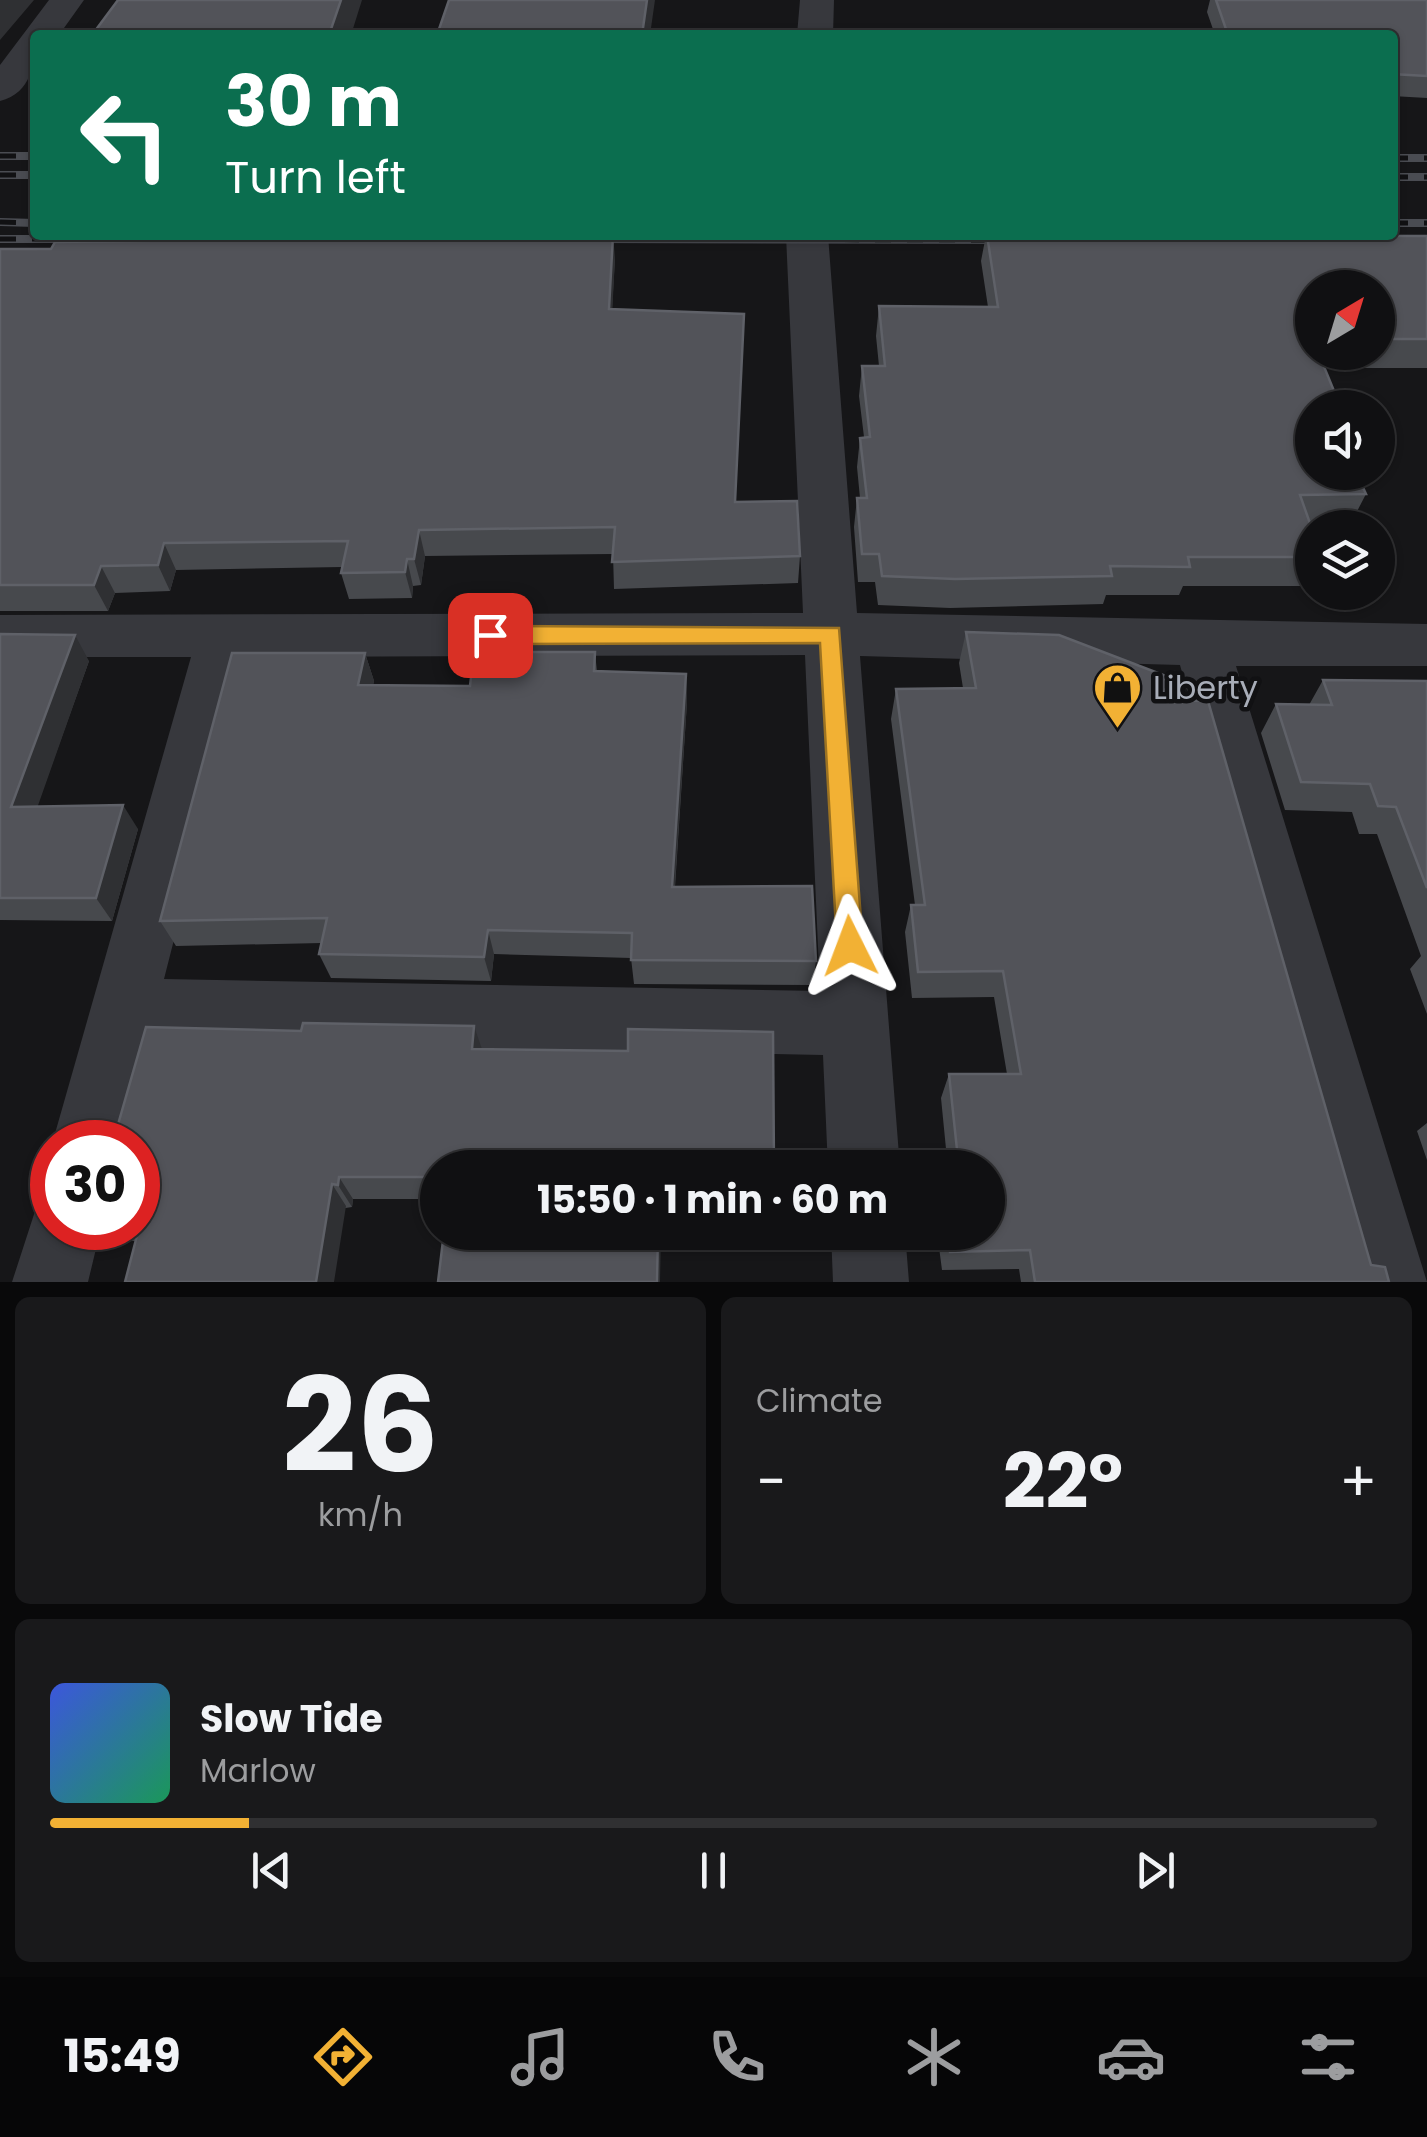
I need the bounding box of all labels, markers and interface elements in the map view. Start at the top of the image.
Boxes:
text: 30 m [225,52,402,151]
icon: left [60,70,190,200]
text: Turn left [225,146,406,209]
north arrow [1295,270,1395,370]
map controls [1295,270,1395,610]
button: sound [1295,390,1395,490]
button: layers [1295,510,1395,610]
pin [448,593,533,678]
icon: arrive [463,608,518,663]
shop icon: Liberty [1092,662,1144,730]
place label: Liberty [1153,665,1258,710]
position arrow [798,894,902,998]
speed limit sign: 30 [30,1120,160,1250]
text: 15:50 · 1 min · 60 m [537,1173,888,1226]
text: 26 [282,1334,439,1517]
text: Climate [756,1378,883,1423]
text: 22° [1003,1429,1123,1534]
text: − [756,1443,786,1520]
text: + [1339,1443,1377,1520]
text: km/h [318,1492,403,1537]
text: Slow Tide [200,1692,383,1745]
text: Marlow [200,1748,316,1793]
icon: previous [244,1843,299,1898]
icon: pause [686,1843,741,1898]
icon: next [1128,1843,1183,1898]
icon: directions [308,2022,378,2092]
icon: music [505,2022,575,2092]
icon: phone [702,2022,772,2092]
icon: climate [899,2022,969,2092]
icon: car [1096,2022,1166,2092]
icon: filters [1293,2022,1363,2092]
text: 15:49 [64,2025,181,2088]

